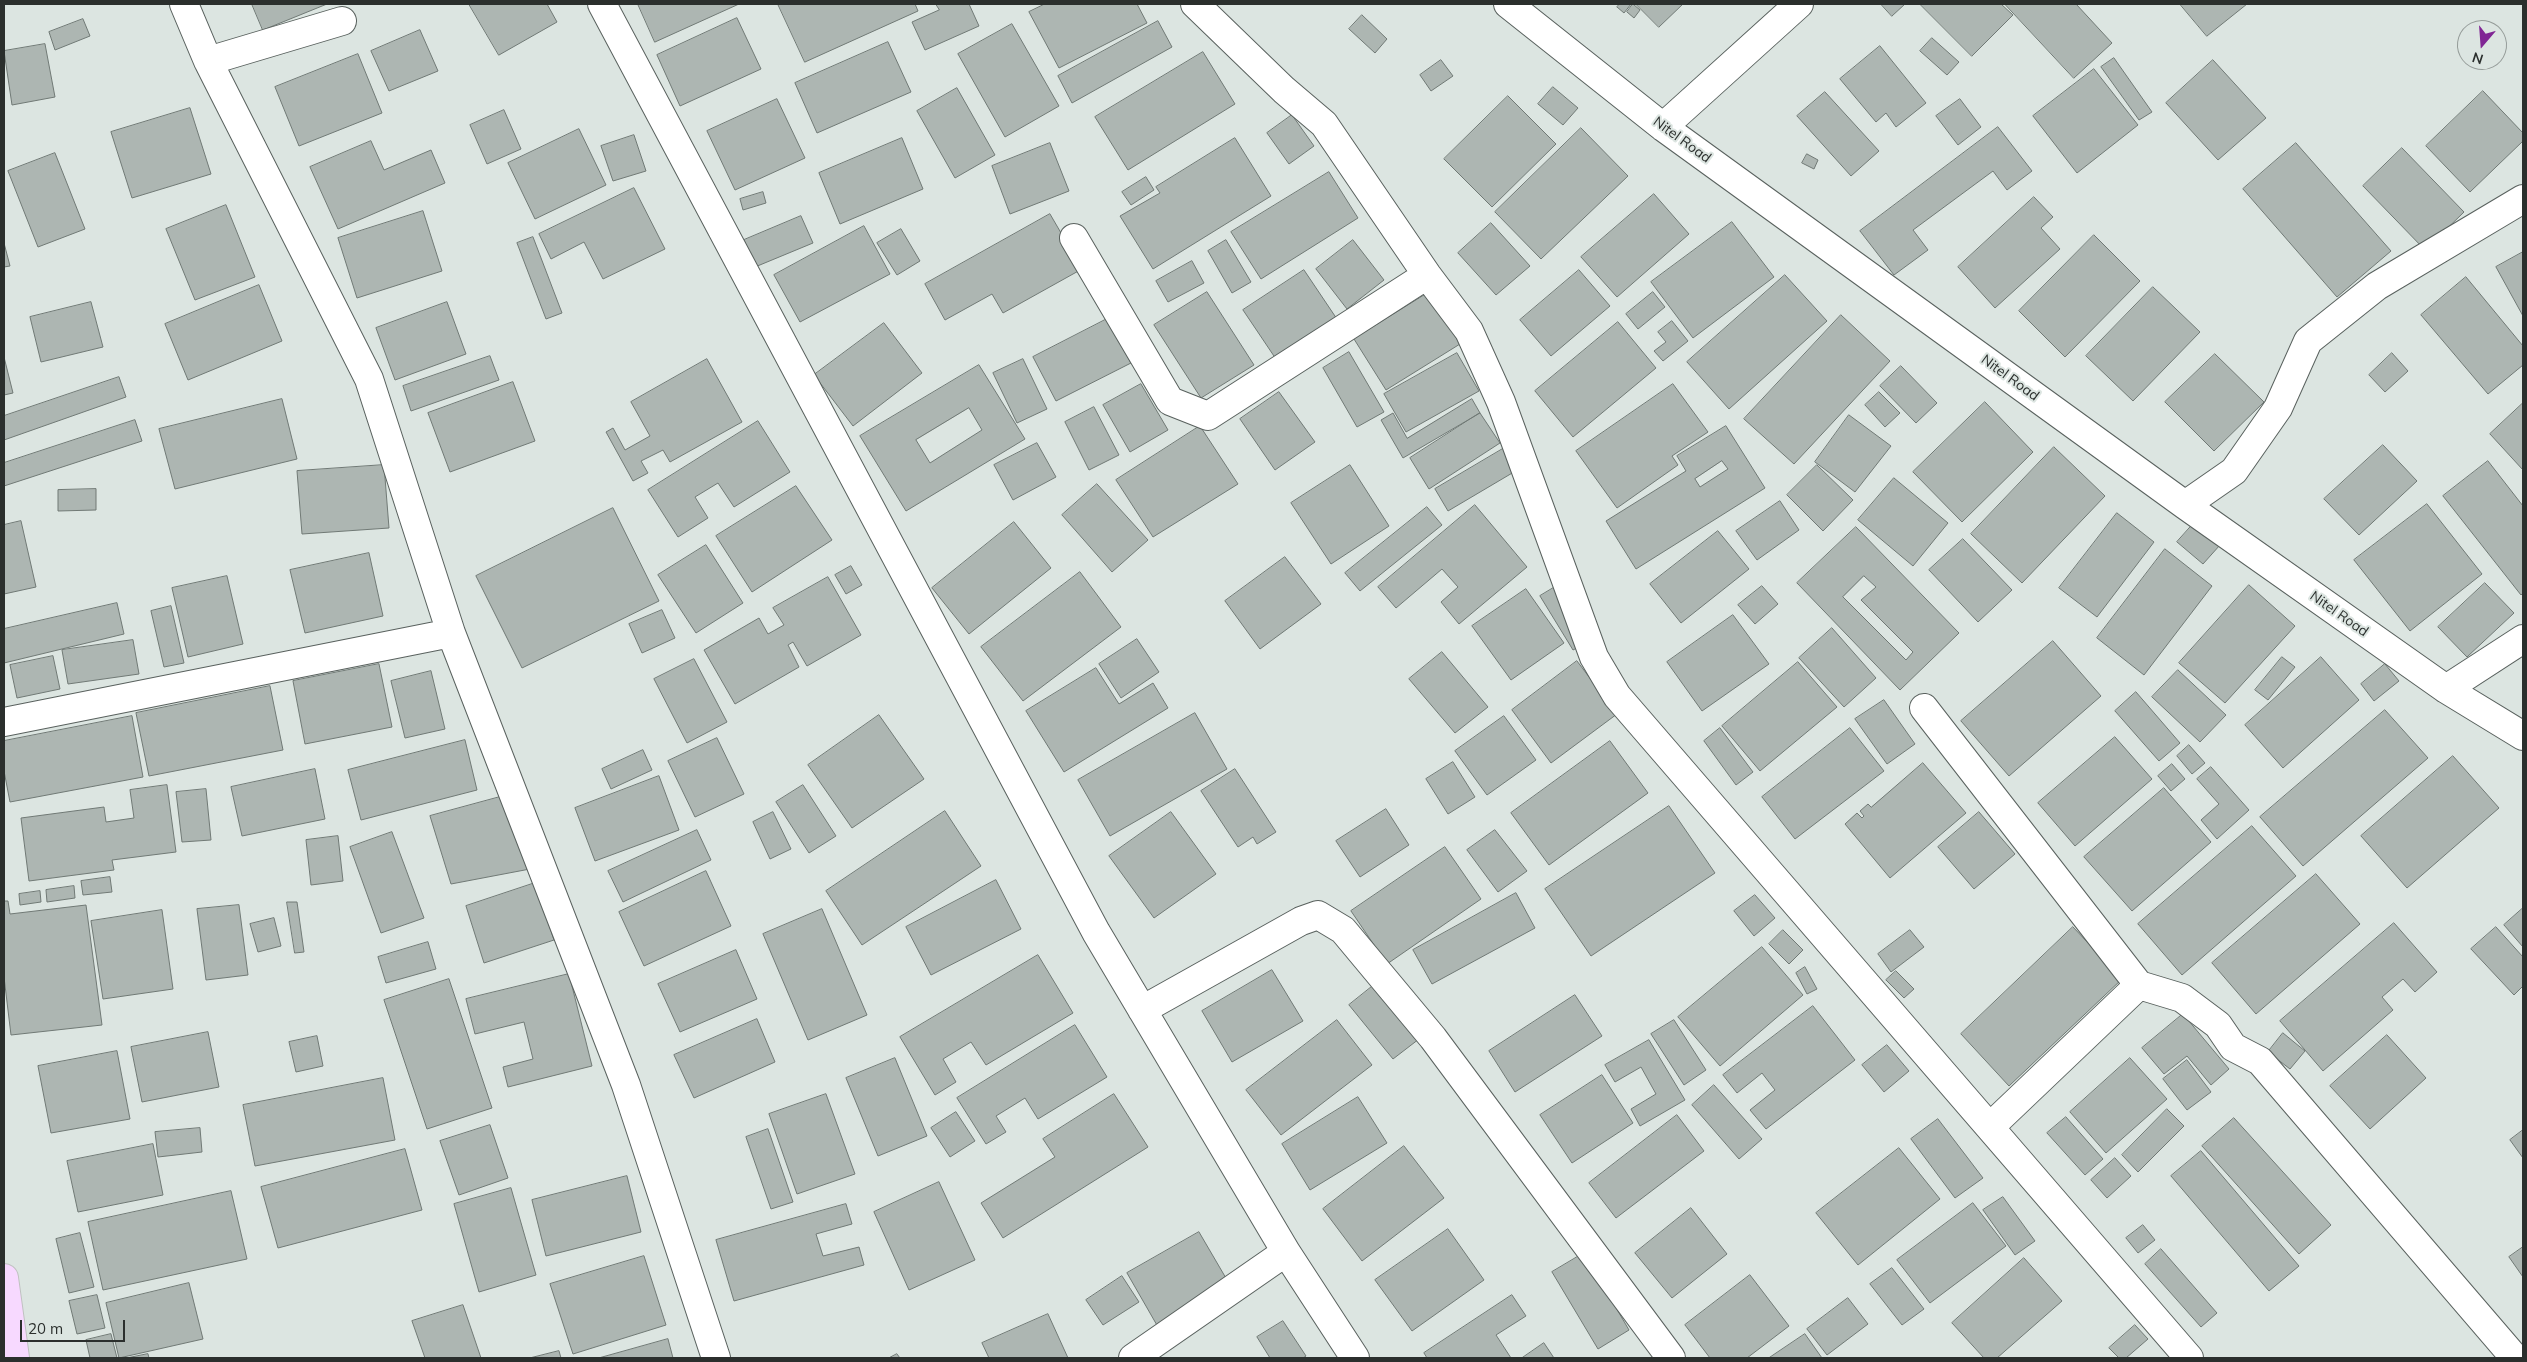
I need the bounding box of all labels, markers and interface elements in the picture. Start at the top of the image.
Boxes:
north arrow [2457,20,2507,70]
text: N [2470,48,2485,69]
street label: Nitel Road [1650,113,1714,167]
street label: Nitel Road [1978,351,2042,405]
street label: Nitel Road [2307,588,2371,640]
scale bar [22,1310,128,1342]
text: 20 m [28,1319,63,1338]

